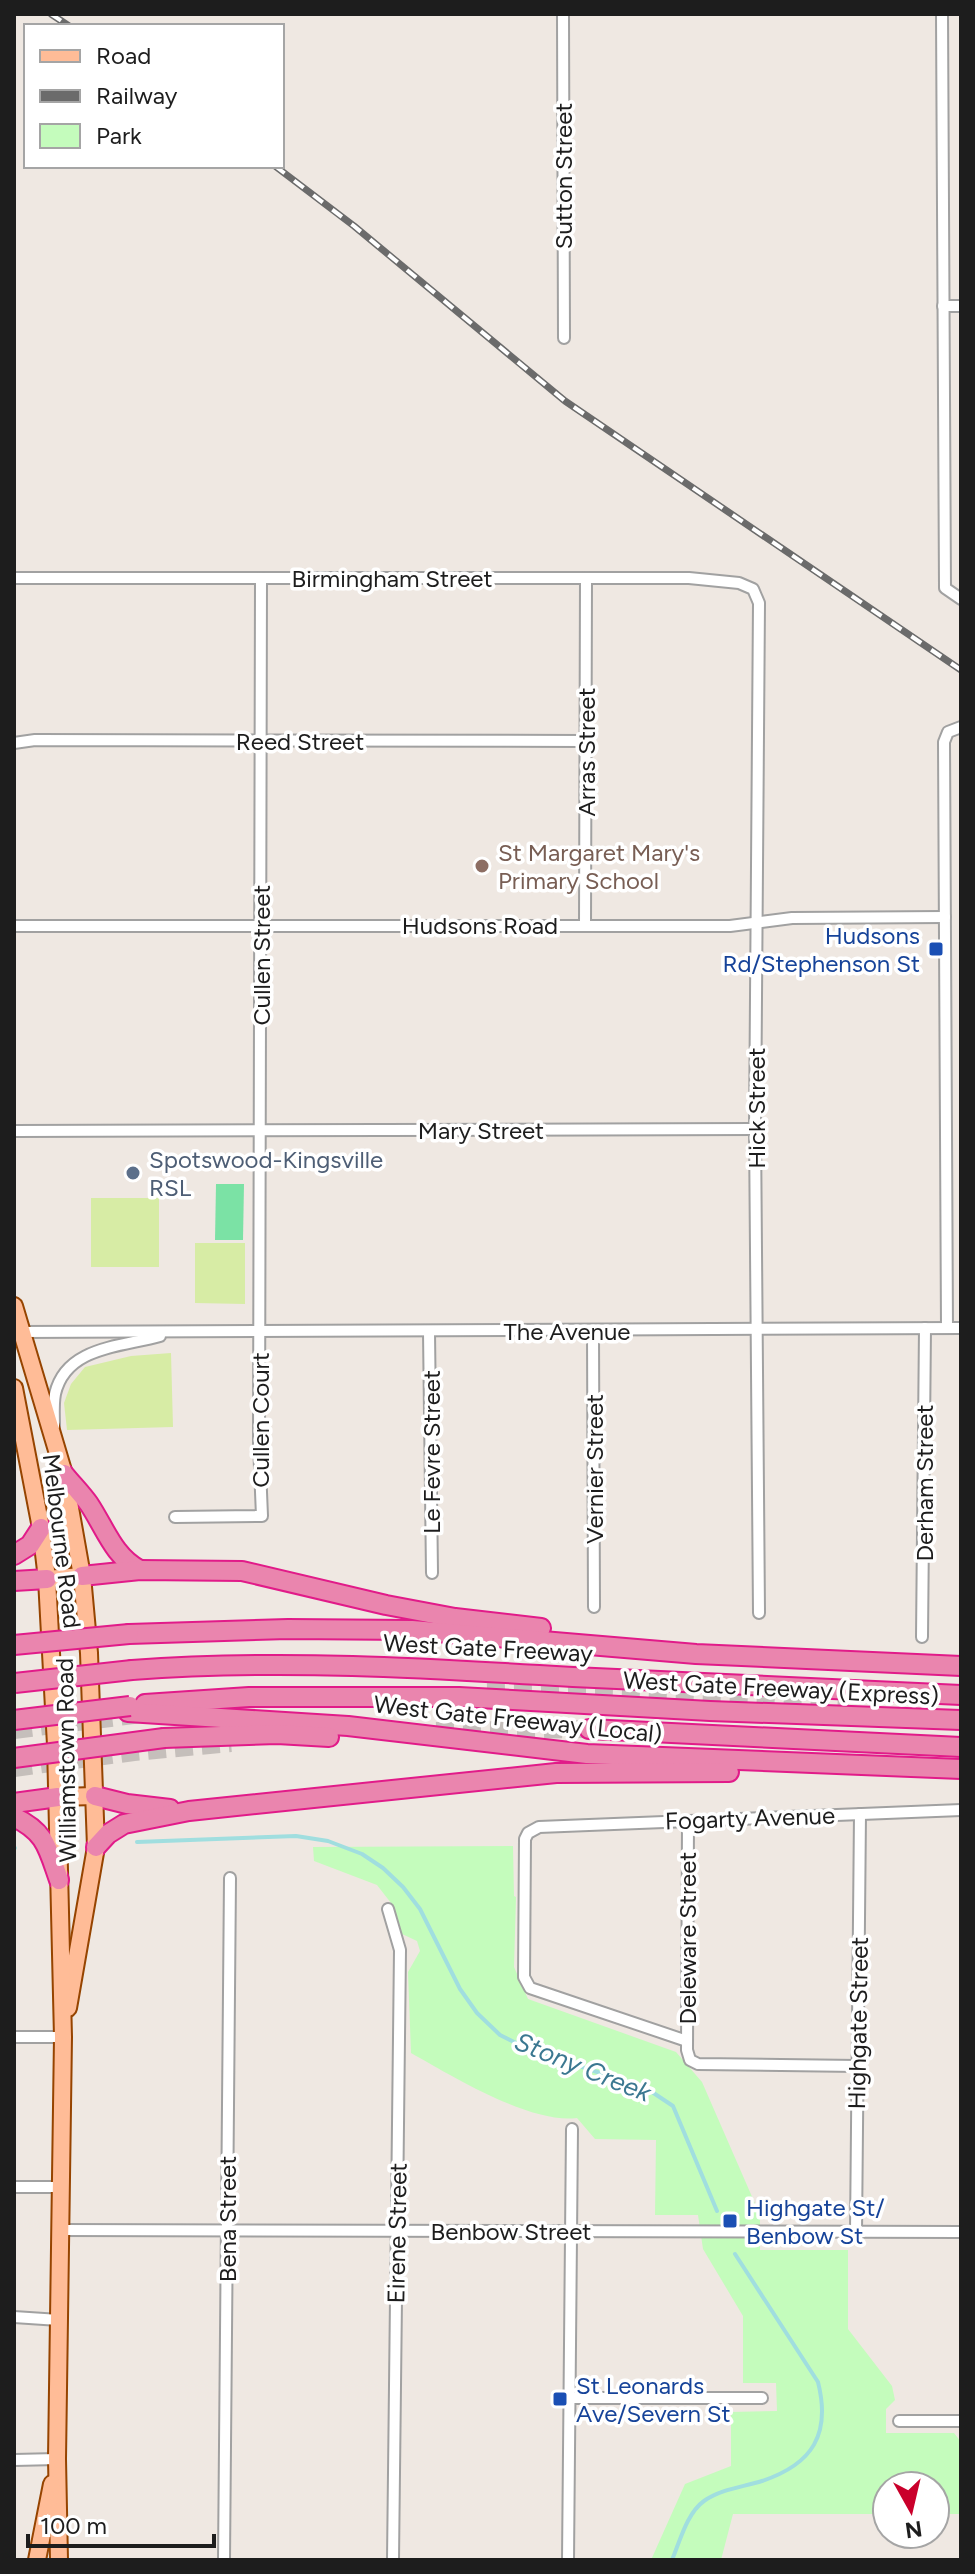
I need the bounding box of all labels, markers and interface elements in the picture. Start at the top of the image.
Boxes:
legend [24,24,284,168]
text: Road [96,41,151,70]
text: Railway [96,81,178,110]
street label: Sutton Street [549,103,578,249]
text: Park [96,121,142,150]
street label: Birmingham Street [292,564,493,593]
street label: Arras Street [572,687,601,817]
street label: Reed Street [236,727,364,756]
place label: St Margaret Mary's Primary School [498,838,700,895]
marker: St Margaret Mary's Primary School [473,857,491,875]
street label: Cullen Street [247,885,276,1025]
street label: Hudsons Road [402,911,558,940]
place label: Hudsons Rd/Stephenson St [722,921,920,978]
marker: Hudsons Rd/Stephenson St [927,940,945,958]
street label: Hick Street [742,1047,771,1169]
street label: Mary Street [418,1116,544,1145]
place label: Spotswood-Kingsville RSL [149,1145,383,1202]
marker: Spotswood-Kingsville RSL [124,1164,142,1182]
street label: The Avenue [504,1317,630,1346]
street label: Cullen Court [246,1352,275,1488]
street label: Le Fevre Street [417,1370,446,1534]
street label: Vernier Street [580,1394,609,1544]
street label: Derham Street [910,1405,939,1561]
street label: Melbourne Road [37,1452,87,1630]
street label: West Gate Freeway [382,1628,594,1668]
street label: Williamstown Road [50,1657,82,1863]
street label: West Gate Freeway (Express) [622,1665,940,1711]
street label: West Gate Freeway (Local) [372,1689,664,1749]
street label: Fogarty Avenue [665,1801,835,1835]
street label: Deleware Street [673,1852,702,2024]
street label: Highgate Street [842,1936,874,2110]
water label: Stony Creek [510,2025,657,2109]
street label: Bena Street [213,2156,242,2282]
street label: Eirene Street [381,2162,413,2304]
place label: Highgate St/ Benbow St [746,2193,885,2250]
marker: Highgate St/ Benbow St [721,2212,739,2230]
street label: Benbow Street [431,2217,591,2246]
place label: St Leonards Ave/Severn St [576,2371,731,2428]
marker: St Leonards Ave/Severn St [551,2390,569,2408]
north arrow [871,2470,951,2550]
scale bar [28,2498,214,2548]
text: 100 m [40,2511,107,2540]
text: N [903,2515,924,2544]

